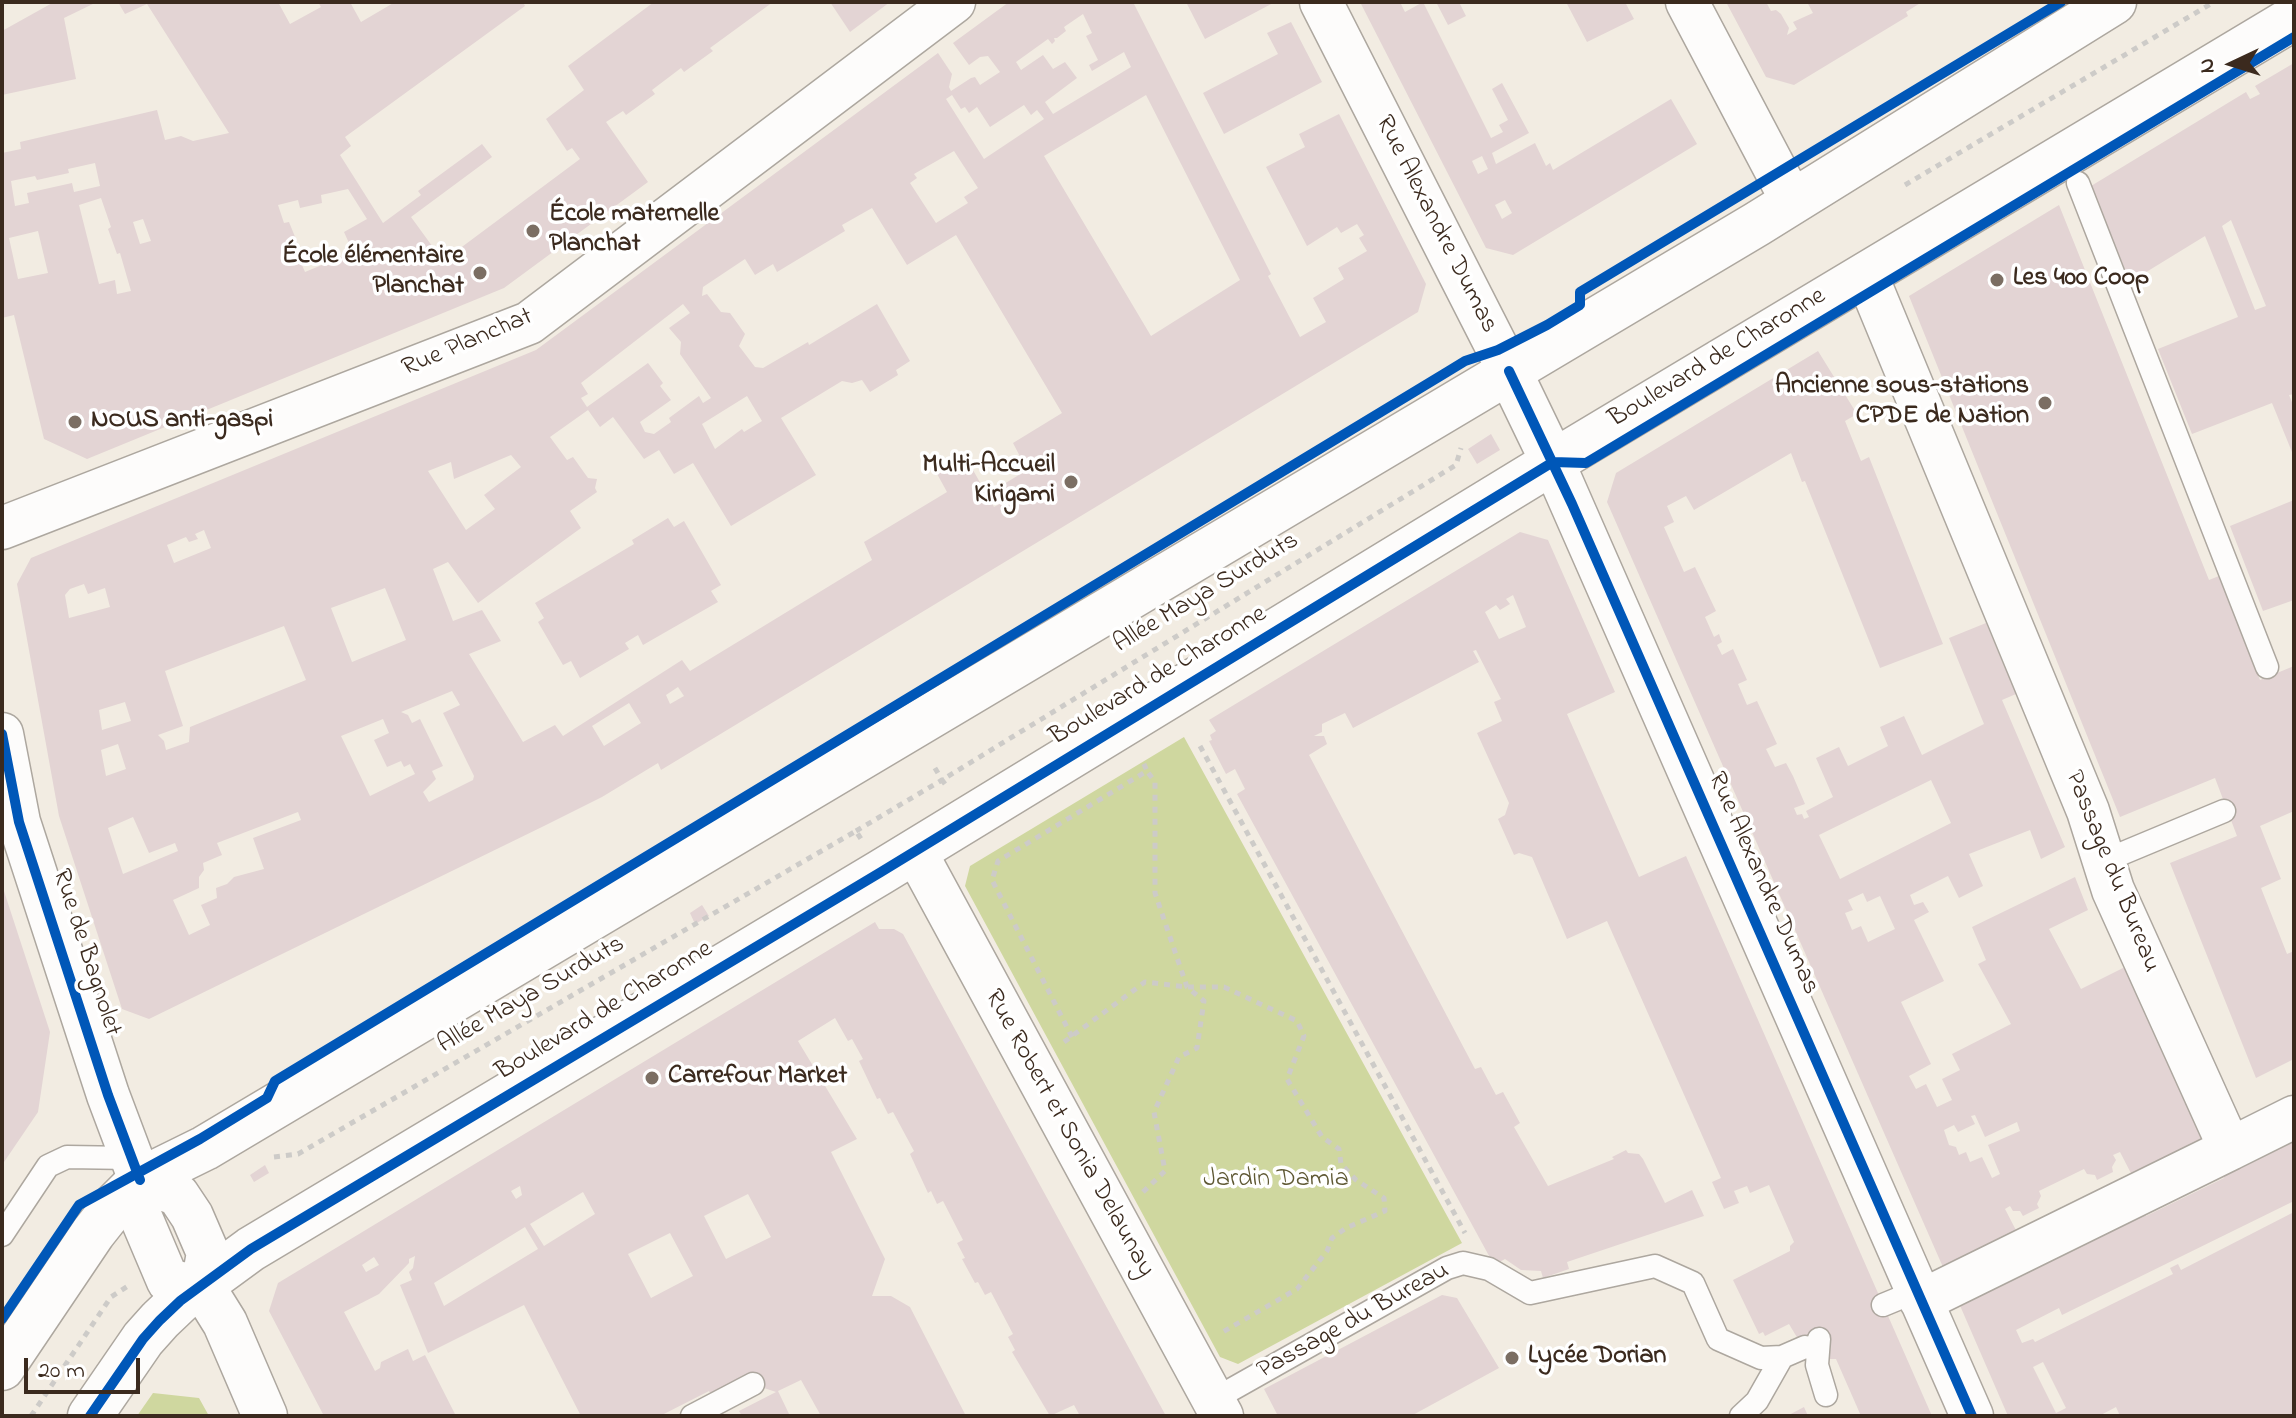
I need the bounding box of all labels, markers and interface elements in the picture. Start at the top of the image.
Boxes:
north arrow [2192,24,2272,104]
text: N [2192,57,2225,74]
street label: Rue Alexandre Dumas [1367,111,1503,339]
place label: École maternelle Planchat [549,200,719,262]
marker: École maternelle Planchat [524,222,542,240]
place label: École élémentaire Planchat [282,242,464,304]
marker: École élémentaire Planchat [471,264,489,282]
place label: Les 400 Coop [2013,264,2149,296]
marker: Les 400 Coop [1988,271,2006,289]
street label: Boulevard de Charonne [1604,282,1832,436]
street label: Rue Planchat [398,303,538,385]
place label: Ancienne sous-stations CPDE de Nation [1775,372,2029,434]
marker: Ancienne sous-stations CPDE de Nation [2036,394,2054,412]
place label: NOUS anti-gaspi [91,406,273,438]
marker: NOUS anti-gaspi [66,413,84,431]
place label: Multi-Accueil Kirigami [922,451,1055,512]
marker: Multi-Accueil Kirigami [1062,473,1080,491]
street label: Allée Maya Surduts [1109,526,1305,662]
street label: Boulevard de Charonne [1045,600,1273,754]
street label: Passage du Bureau [2056,767,2166,977]
street label: Rue Alexandre Dumas [1699,768,1825,1000]
street label: Rue de Bagnolet [43,866,127,1040]
street label: Allée Maya Surduts [433,930,631,1062]
street label: Boulevard de Charonne [491,935,719,1089]
street label: Rue Robert et Sonia Delaunay [976,985,1160,1283]
place label: Carrefour Market [668,1062,847,1094]
marker: Carrefour Market [643,1069,661,1087]
park label: Jardin Damia [1203,1165,1349,1197]
street label: Passage du Bureau [1253,1256,1455,1388]
scale bar [28,1342,144,1392]
place label: Lycée Dorian [1528,1342,1666,1374]
marker: Lycée Dorian [1503,1349,1521,1367]
text: 20 m [38,1354,85,1389]

